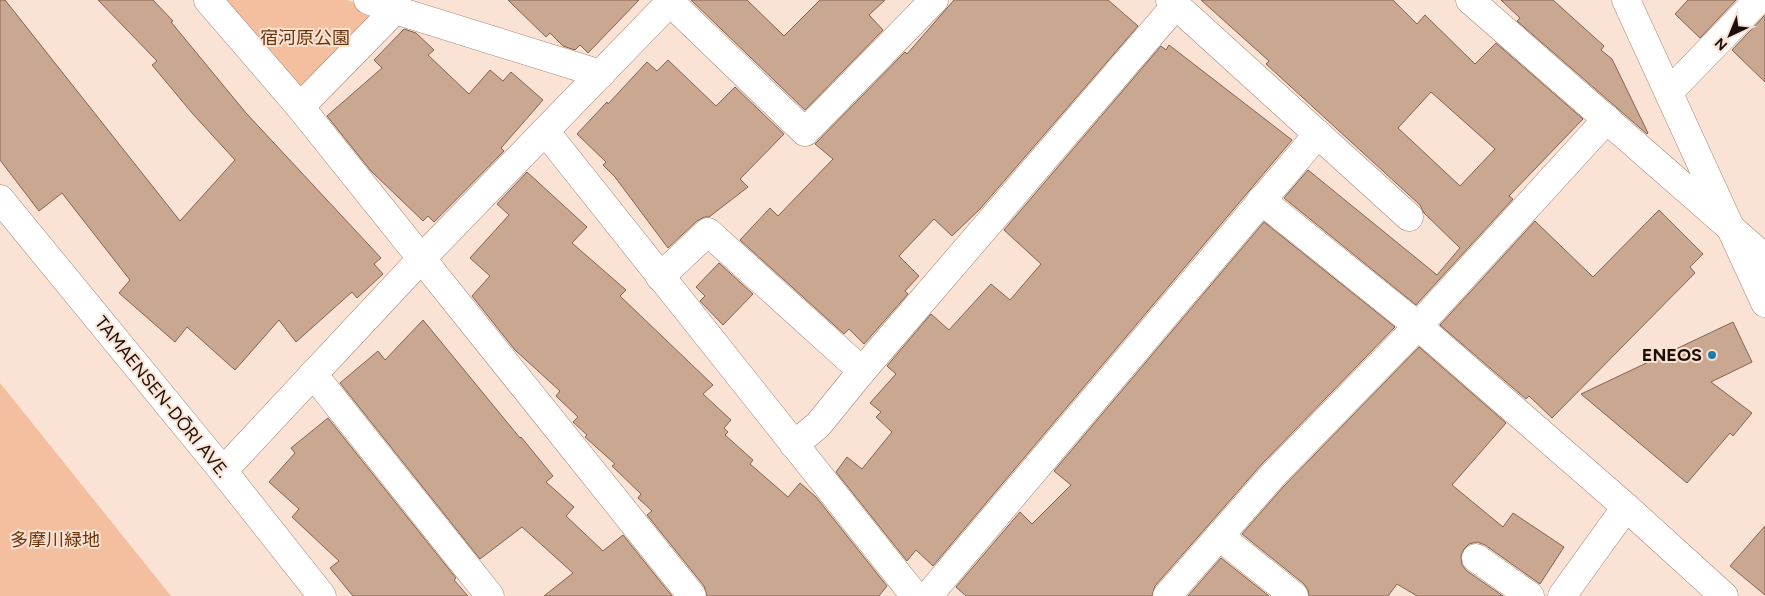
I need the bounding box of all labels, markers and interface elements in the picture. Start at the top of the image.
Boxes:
north arrow [1705,10,1755,60]
park label: 宿河原公園 [260,27,350,49]
text: N [1712,34,1731,54]
street label: TAMAENSEN-DŌRI AVE. [90,312,234,482]
place label: ENEOS [1642,344,1702,366]
marker: ENEOS [1706,349,1718,361]
park label: 多摩川緑地 [10,529,100,551]

